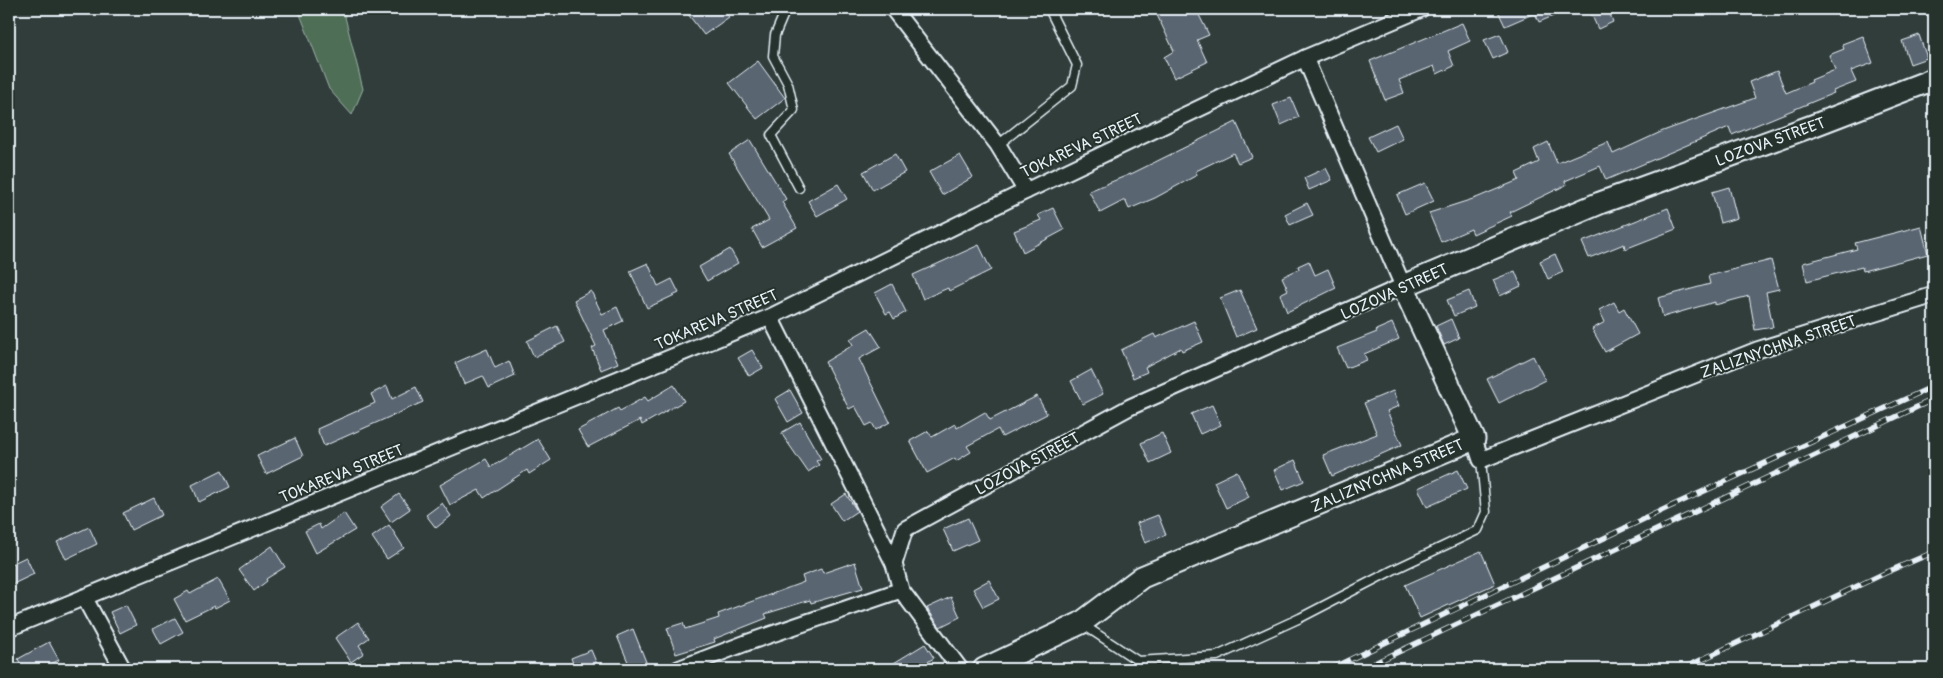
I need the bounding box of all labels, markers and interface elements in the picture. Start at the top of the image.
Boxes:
street label: TOKAREVA STREET [1017,109,1146,183]
street label: LOZOVA STREET [1713,113,1828,171]
street label: LOZOVA STREET [1338,259,1451,325]
street label: TOKAREVA STREET [652,285,781,355]
street label: ZALIZNYCHNA STREET [1698,311,1859,383]
street label: LOZOVA STREET [972,428,1083,500]
street label: ZALIZNYCHNA STREET [1308,435,1467,517]
street label: TOKAREVA STREET [276,440,406,508]

